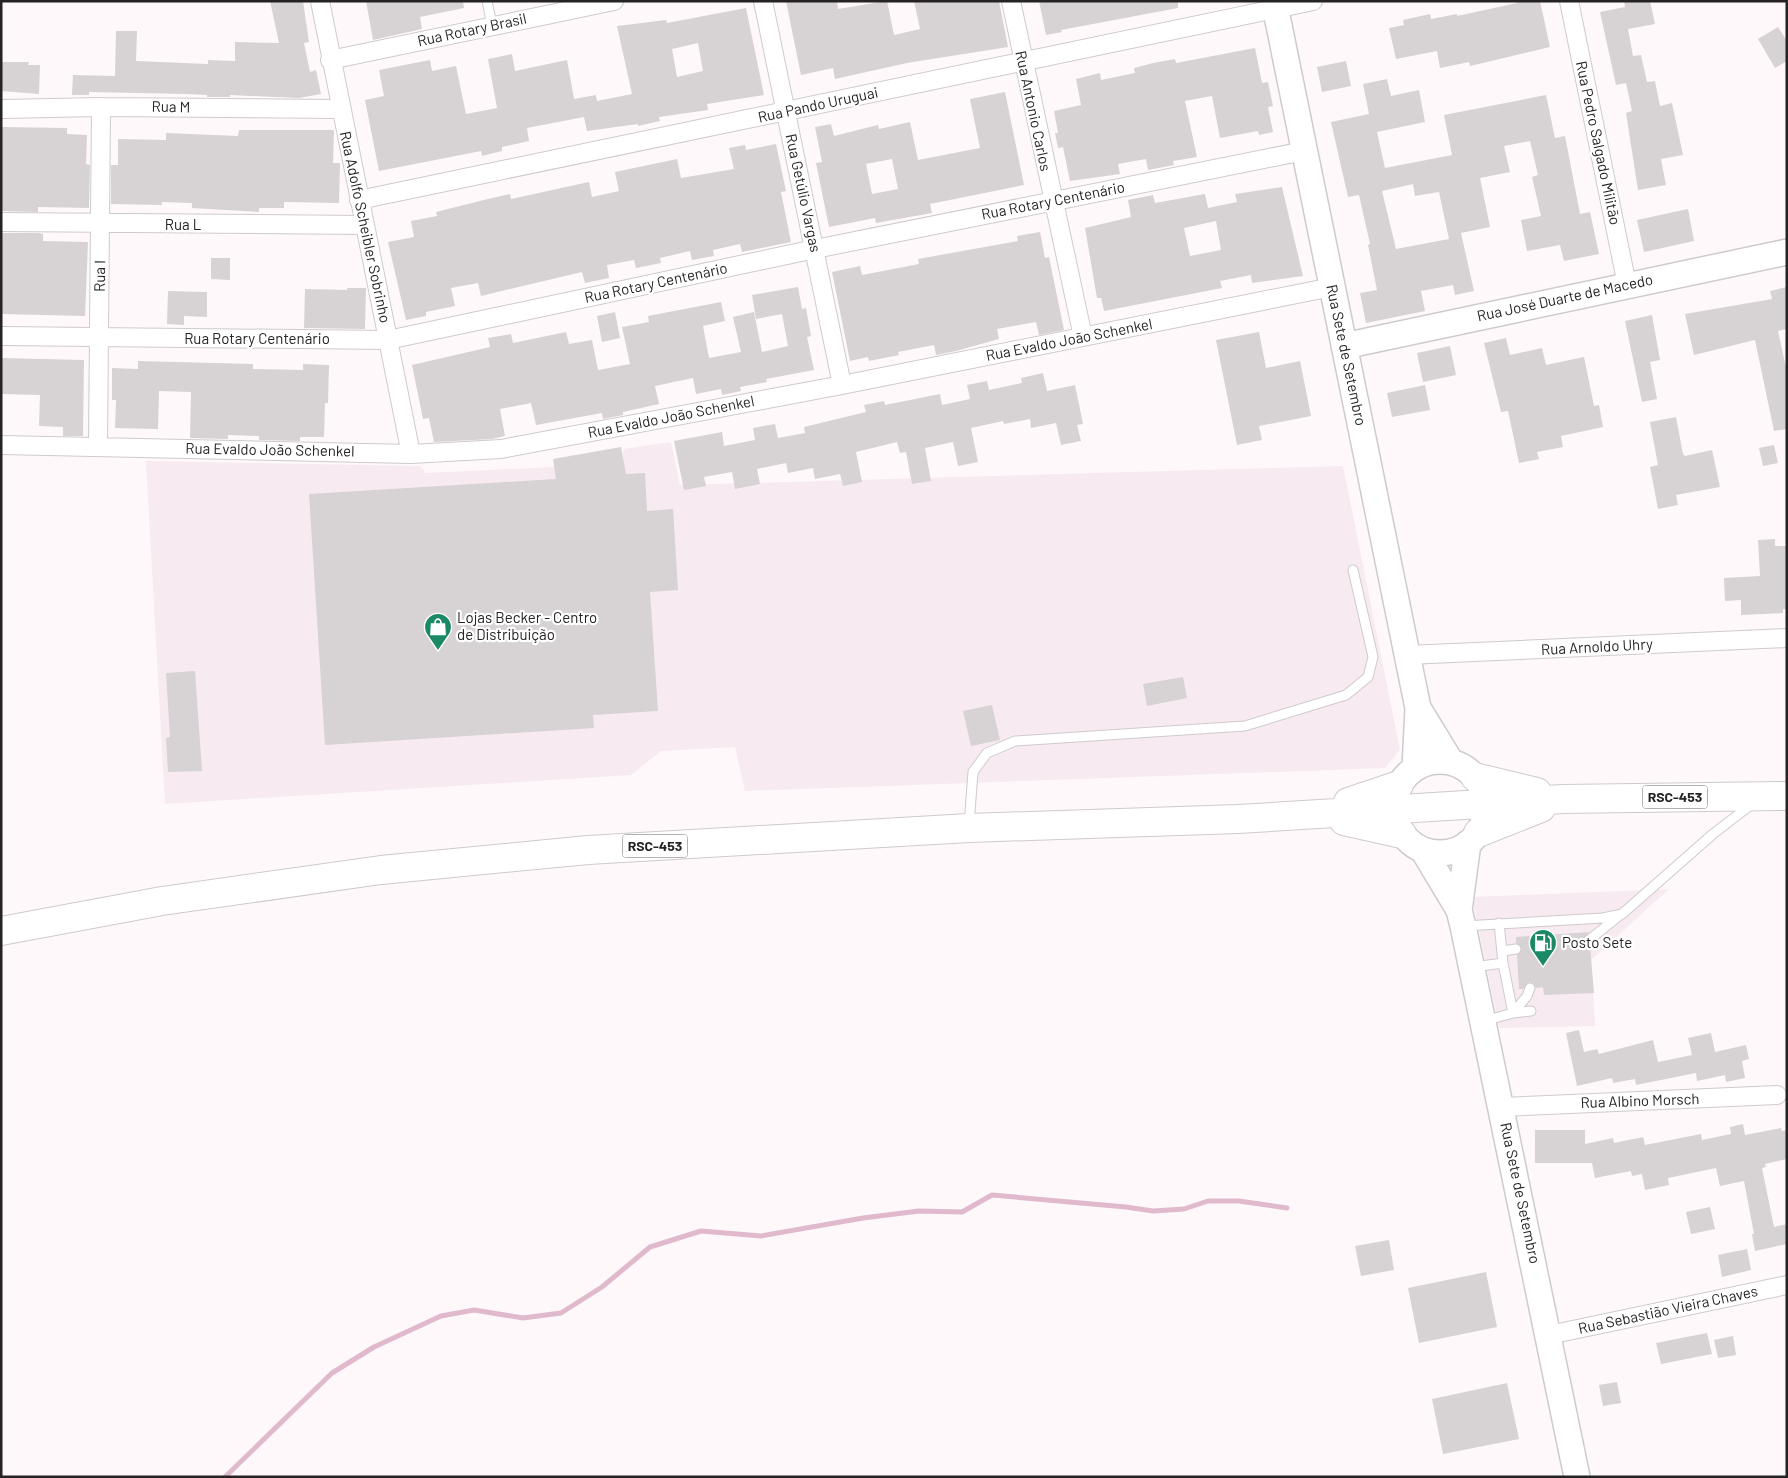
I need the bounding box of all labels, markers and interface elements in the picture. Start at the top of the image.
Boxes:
street label: Rua Rotary Brasil [416,9,528,49]
street label: Rua Antonio Carlos [1012,49,1056,173]
street label: Rua Pedro Salgado Militão [1573,59,1625,226]
street label: Rua Pando Uruguai [756,82,880,126]
street label: Rua M [152,97,190,115]
street label: Rua Adolfo Scheibler Sobrinho [337,129,395,324]
street label: Rua Getúlio Vargas [783,132,825,254]
street label: Rua Rotary Centenário [980,177,1126,223]
street label: Rua L [165,215,201,233]
street label: Rua Rotary Centenário [583,258,729,306]
street label: Rua I [90,260,108,292]
street label: Rua José Duarte de Macedo [1475,270,1654,324]
street label: Rua Sete de Setembro [1323,283,1371,427]
street label: Rua Evaldo João Schenkel [984,314,1154,364]
street label: Rua Rotary Centenário [184,329,330,347]
street label: Rua Evaldo João Schenkel [586,391,756,441]
street label: Rua Evaldo João Schenkel [185,439,355,459]
place label: Lojas Becker - Centro de Distribuição [457,608,597,643]
shop icon: Lojas Becker - Centro de Distribuição [423,612,453,651]
street label: Rua Arnoldo Uhry [1541,634,1653,658]
road number: RSC-453 [1642,786,1708,809]
road number: RSC-453 [622,834,688,858]
fuel station icon: Posto Sete [1528,928,1558,967]
place label: Posto Sete [1562,933,1632,951]
street label: Rua Albino Morsch [1580,1089,1700,1111]
street label: Rua Sete de Setembro [1497,1121,1545,1265]
street label: Rua Sebastião Vieira Chaves [1576,1281,1759,1337]

